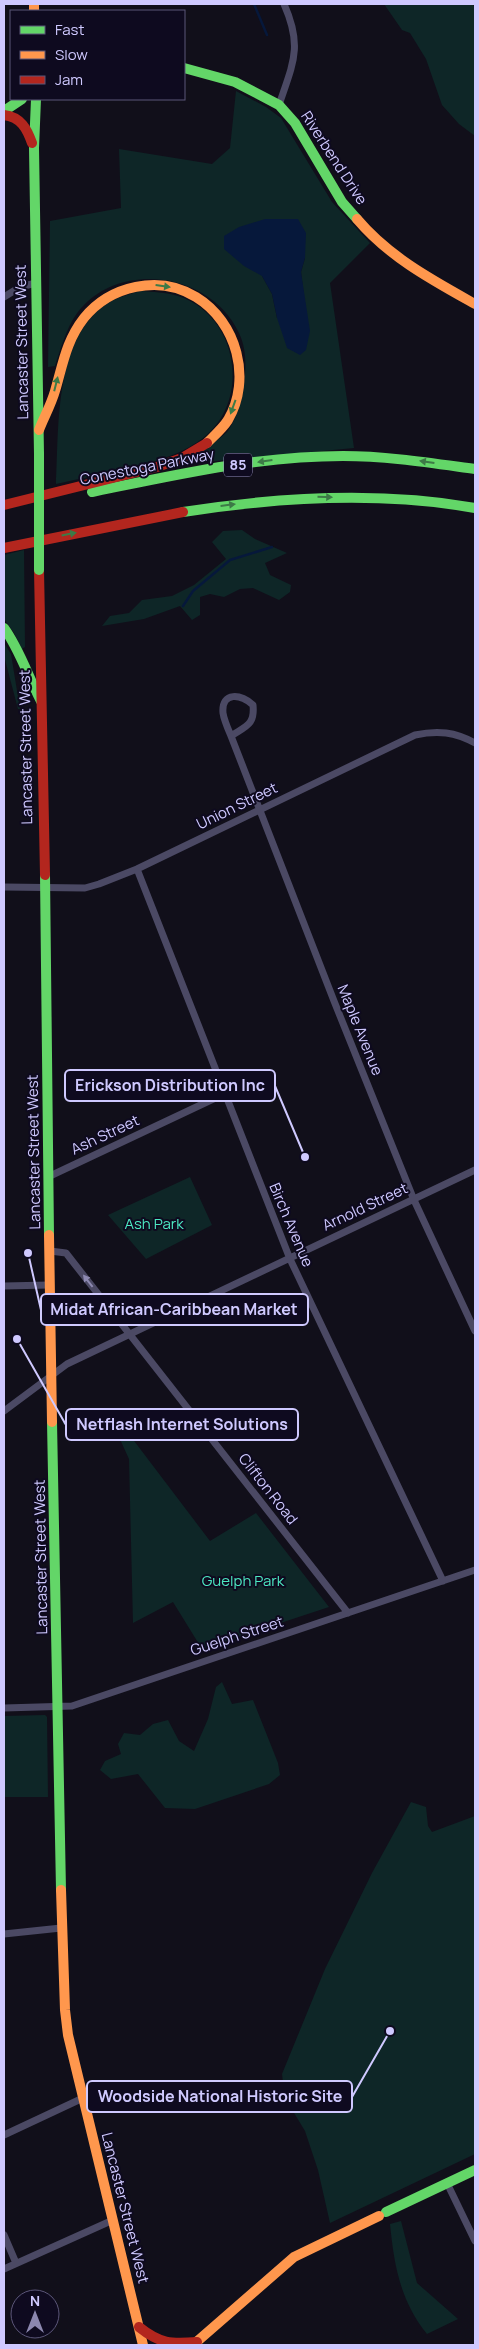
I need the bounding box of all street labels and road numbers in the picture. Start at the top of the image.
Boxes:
street label: Riverbend Drive [296,107,373,209]
street label: Lancaster Street West [10,264,33,420]
street label: Conestoga Parkway [78,443,216,490]
road number: 85 [224,454,252,476]
street label: Lancaster Street West [14,669,37,825]
street label: Union Street [193,777,281,834]
street label: Maple Avenue [333,981,388,1079]
street label: Lancaster Street West [22,1074,45,1230]
street label: Ash Street [67,1110,142,1160]
street label: Arnold Street [319,1178,411,1236]
street label: Birch Avenue [264,1179,319,1270]
street label: Clifton Road [234,1449,303,1529]
street label: Lancaster Street West [29,1479,52,1635]
street label: Guelph Street [188,1611,286,1660]
street label: Lancaster Street West [97,2130,154,2286]

